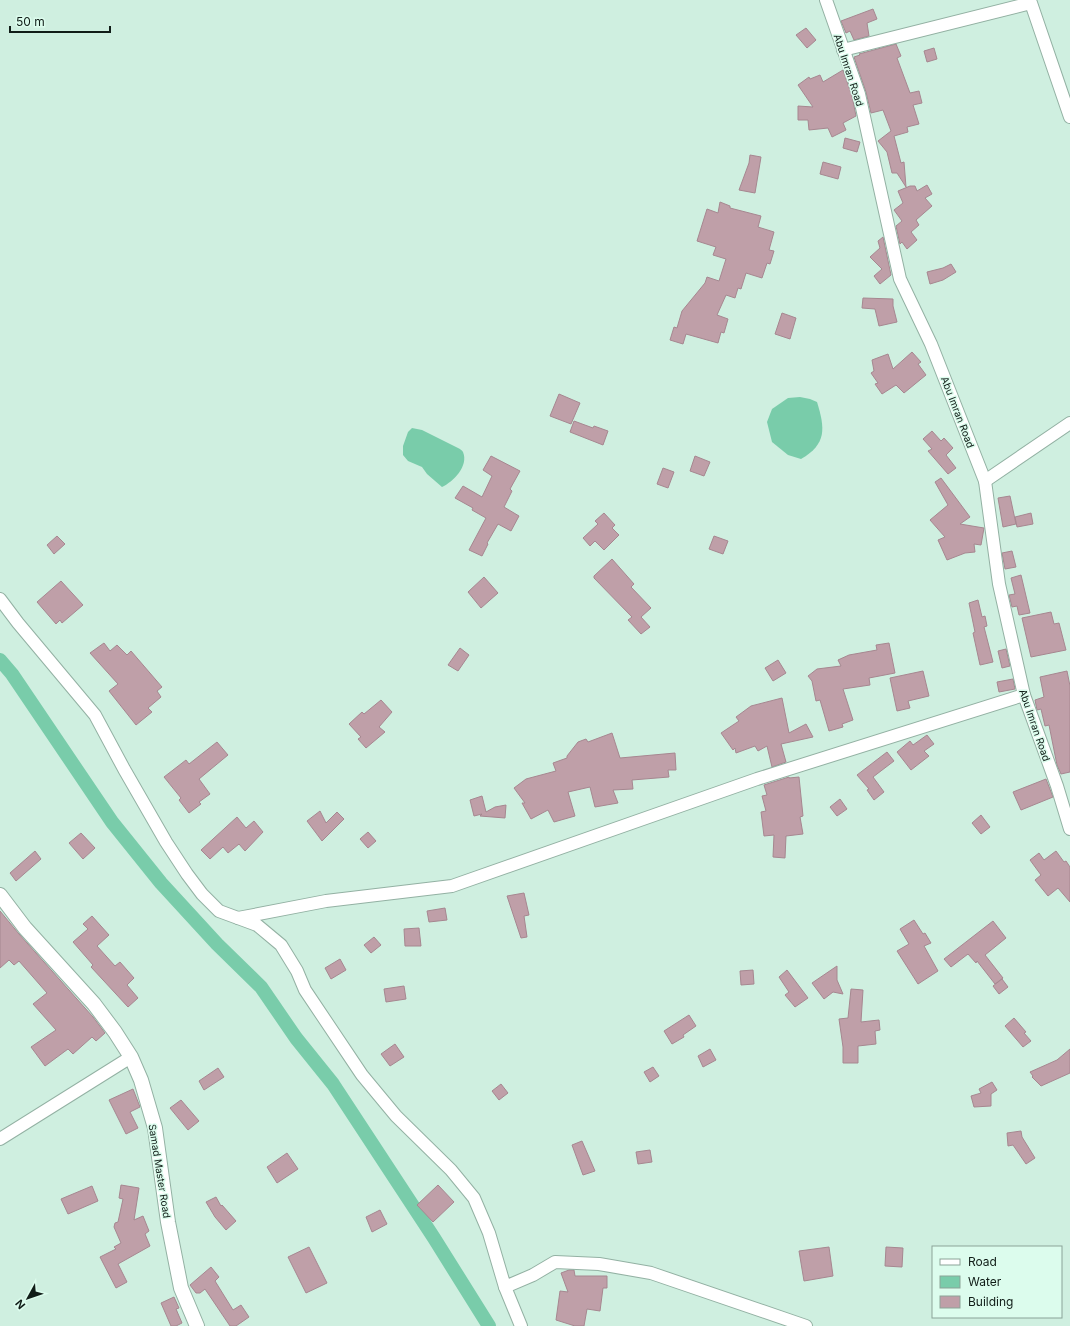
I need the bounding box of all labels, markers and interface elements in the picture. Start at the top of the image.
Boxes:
scale bar [10,8,110,34]
text: 50 m [16,14,45,29]
street label: Abu Imran Road [832,32,866,108]
street label: Abu Imran Road [939,375,977,449]
street label: Abu Imran Road [1017,687,1053,763]
street label: Samad Master Road [147,1123,173,1219]
legend [932,1246,1062,1318]
text: Road [968,1254,997,1269]
text: Water [968,1274,1002,1289]
north arrow [8,1278,48,1318]
text: Building [968,1294,1013,1309]
text: N [12,1297,28,1312]

